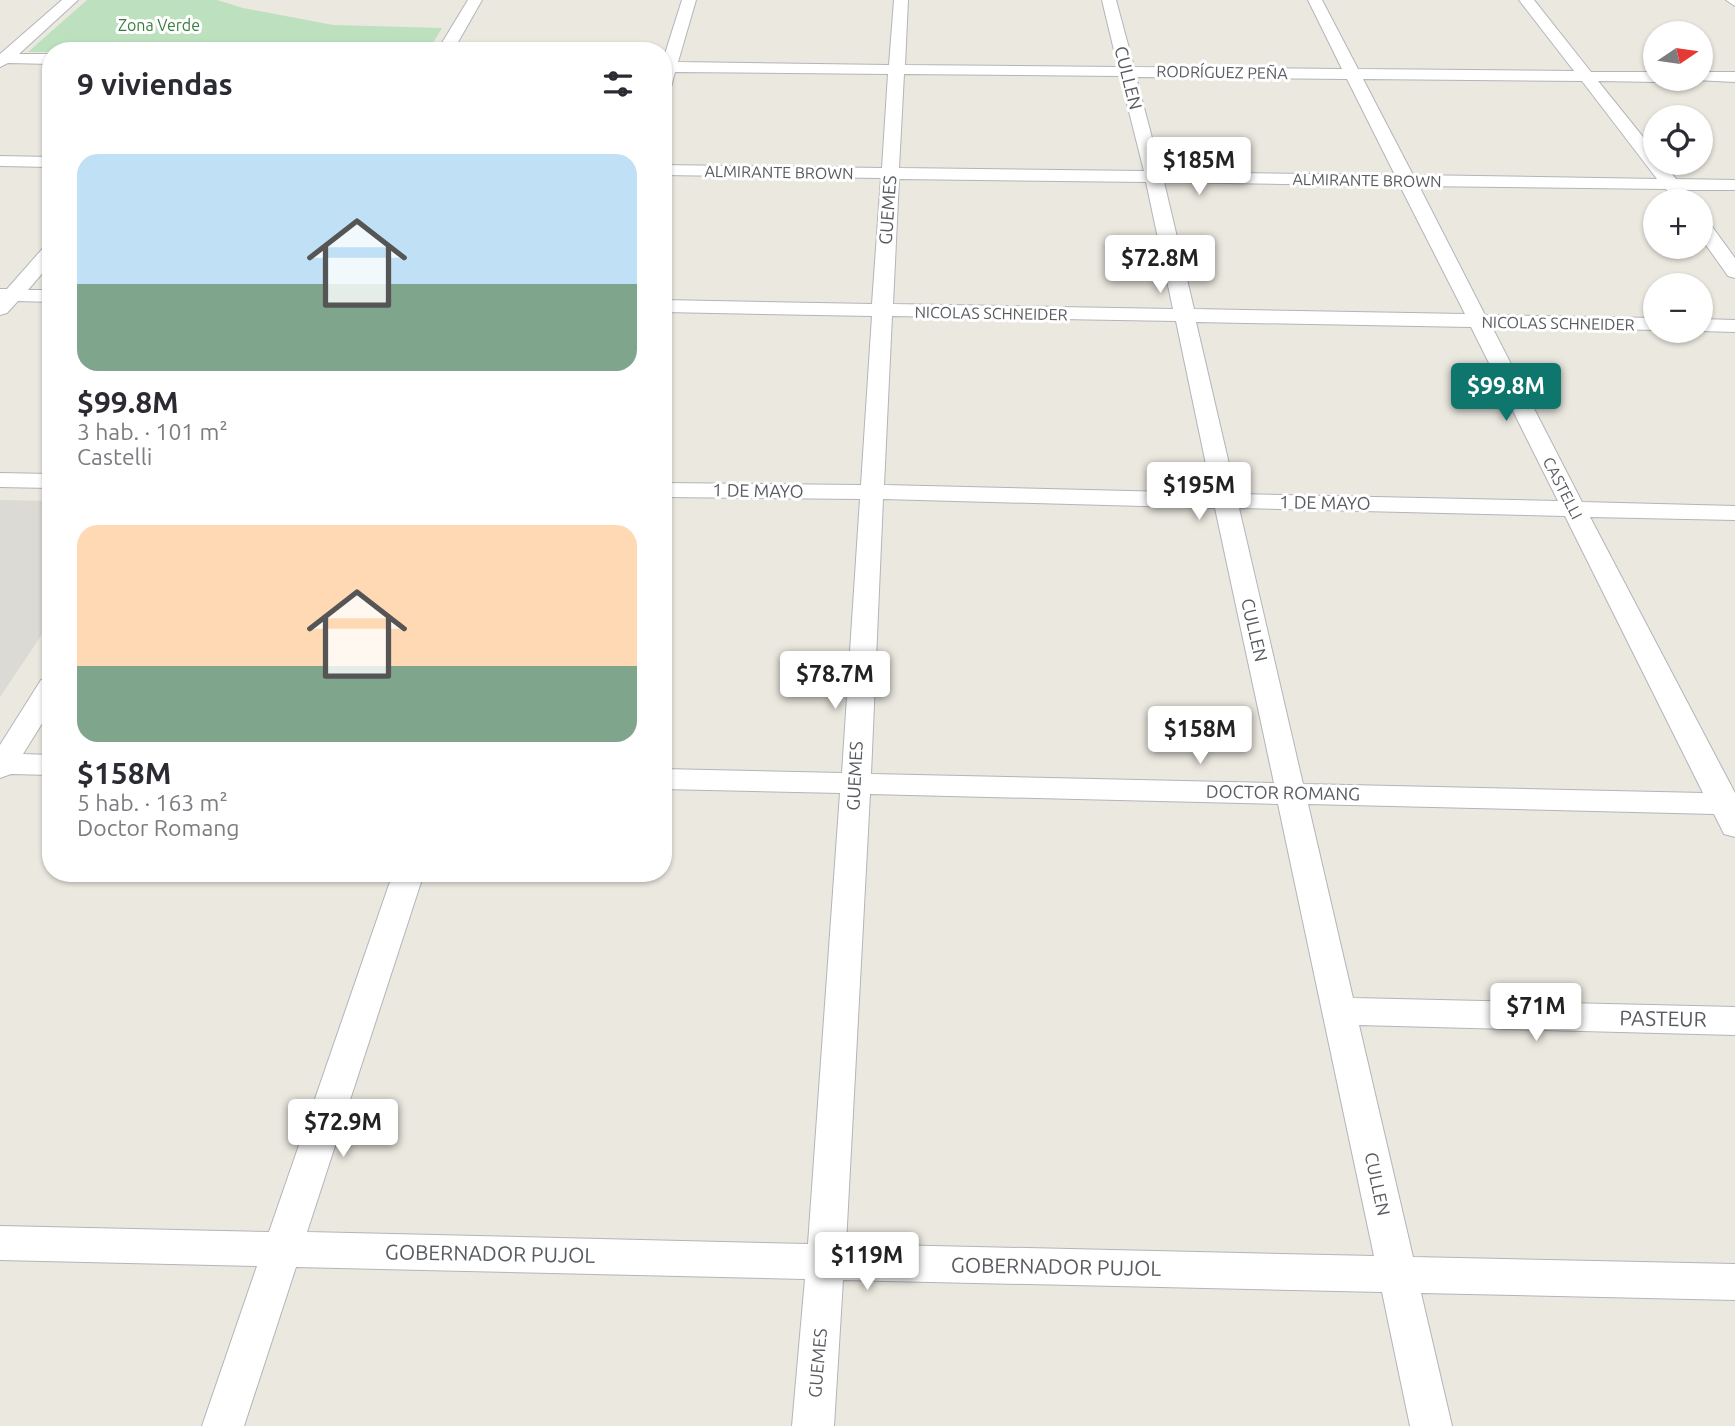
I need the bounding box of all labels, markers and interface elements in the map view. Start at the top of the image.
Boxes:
park label: Zona Verde [118,16,200,34]
north arrow [1643,21,1713,91]
map controls [1643,21,1713,343]
street label: CULLEN [1111,44,1146,112]
street label: RODRÍGUEZ PEÑA [1156,60,1288,82]
icon: filters [599,65,637,103]
text: 9 viviendas [77,67,233,101]
button: locate [1643,105,1713,175]
pin: $185M [1150,138,1248,197]
text: $185M [1163,147,1235,172]
street label: ALMIRANTE BROWN [704,162,854,182]
street label: ALMIRANTE BROWN [1292,170,1442,190]
street label: GUEMES [875,175,899,245]
button: + [1643,189,1713,259]
icon: home [294,200,420,326]
pin: $72.8M [1103,236,1217,295]
text: $72.8M [1121,245,1199,270]
button: − [1643,273,1713,343]
street label: NICOLAS SCHNEIDER [914,303,1068,323]
street label: NICOLAS SCHNEIDER [1481,313,1635,333]
pin: $99.8M [1449,364,1563,423]
text: $99.8M [1467,373,1545,398]
text: $99.8M [77,385,179,419]
text: 3 hab. · 101 m² [77,419,228,444]
text: Castelli [77,444,152,469]
street label: CASTELLI [1540,454,1586,522]
pin: $195M [1150,462,1248,522]
text: $195M [1163,472,1235,497]
street label: 1 DE MAYO [712,479,804,501]
street label: 1 DE MAYO [1279,491,1371,513]
icon: home [294,571,420,697]
street label: CULLEN [1238,596,1272,664]
pin: $78.7M [778,652,892,711]
text: $78.7M [796,661,874,686]
pin: $158M [1151,706,1249,766]
text: $158M [1164,716,1236,741]
street label: GUEMES [842,741,866,811]
text: $158M [77,756,171,790]
street label: DOCTOR ROMANG [1206,781,1360,803]
text: 5 hab. · 163 m² [77,790,228,815]
text: Doctor Romang [77,815,240,840]
pin: $71M [1495,984,1577,1043]
text: $71M [1506,993,1566,1018]
street label: PASTEUR [1619,1005,1707,1031]
pin: $72.9M [286,1100,400,1159]
text: $72.9M [304,1109,382,1134]
street label: CULLEN [1361,1150,1394,1217]
pin: $119M [818,1232,916,1292]
street label: GOBERNADOR PUJOL [385,1239,596,1267]
text: $119M [831,1242,903,1267]
street label: GOBERNADOR PUJOL [951,1252,1162,1280]
street label: GUEMES [804,1327,830,1398]

